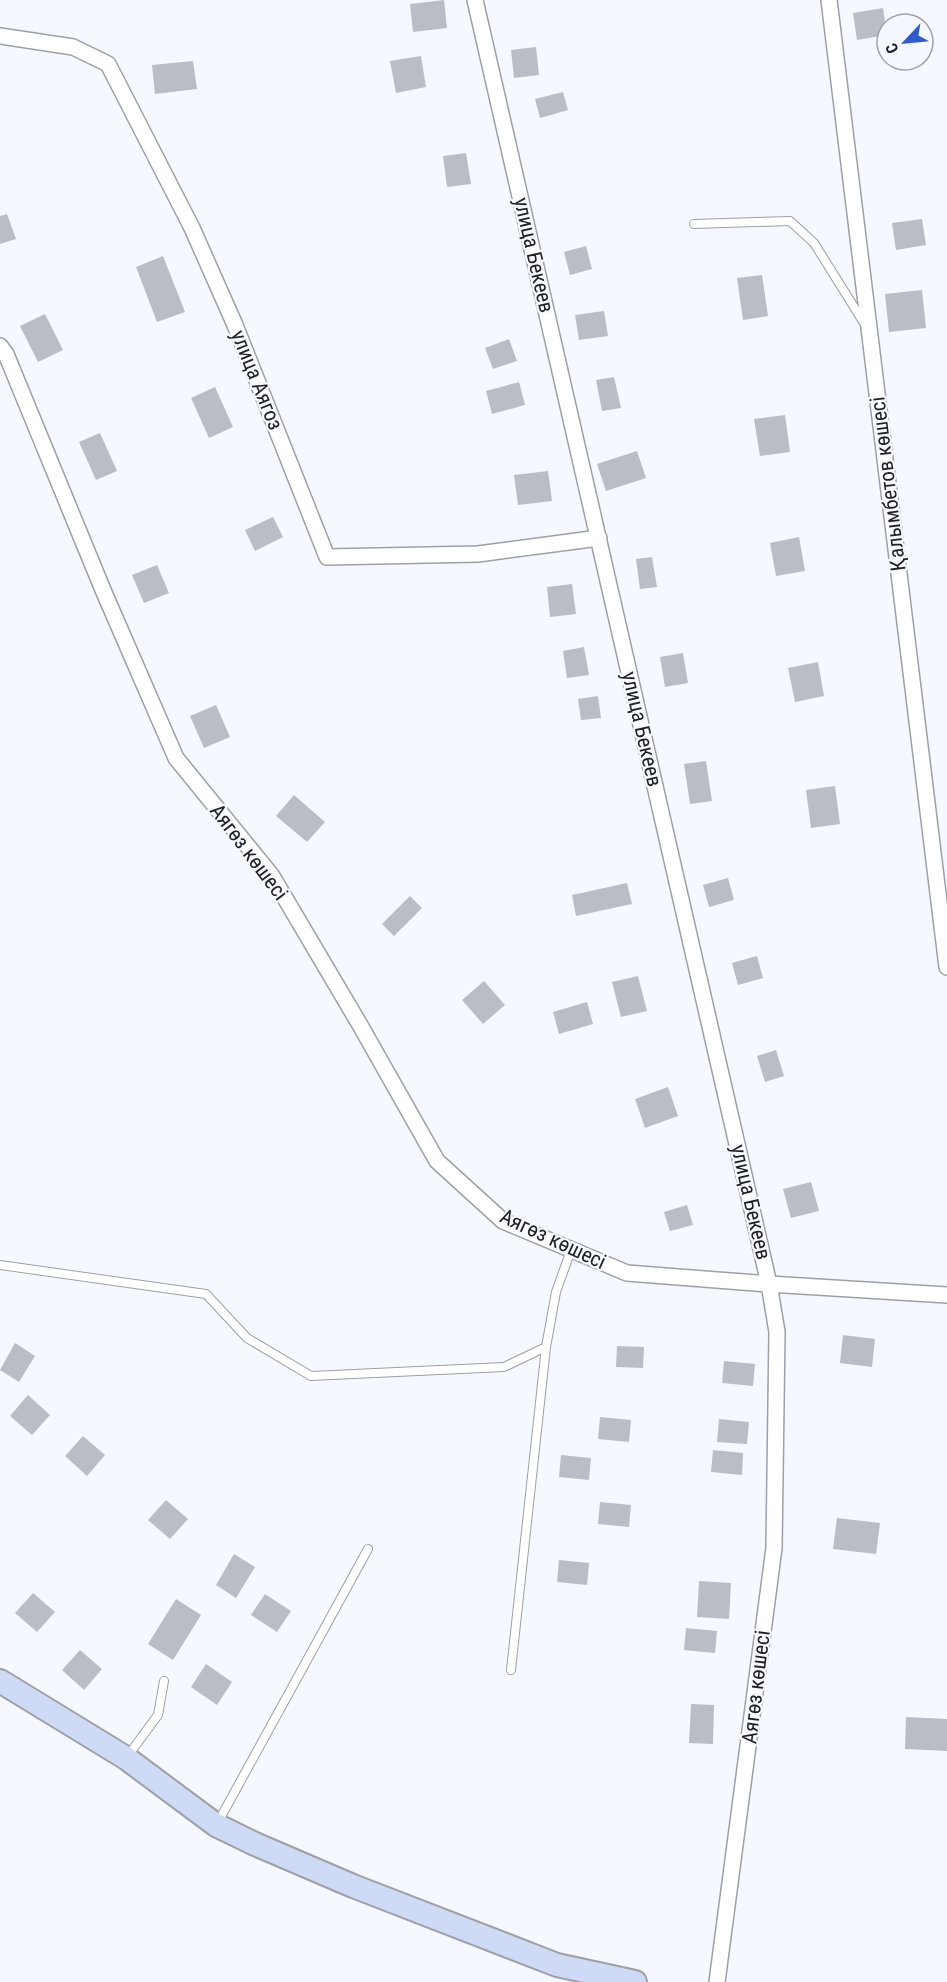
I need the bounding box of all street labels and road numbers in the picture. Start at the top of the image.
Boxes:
street label: улица Бекеев [509,195,559,315]
street label: улица Аягоз [226,327,288,433]
street label: Қалымбетов көшесі [865,395,911,573]
street label: улица Бекеев [617,669,667,789]
street label: Аягөз көшесі [205,799,293,905]
street label: улица Бекеев [726,1142,776,1262]
street label: Аягөз көшесі [496,1204,610,1274]
street label: Аягөз көшесі [737,1629,775,1745]

